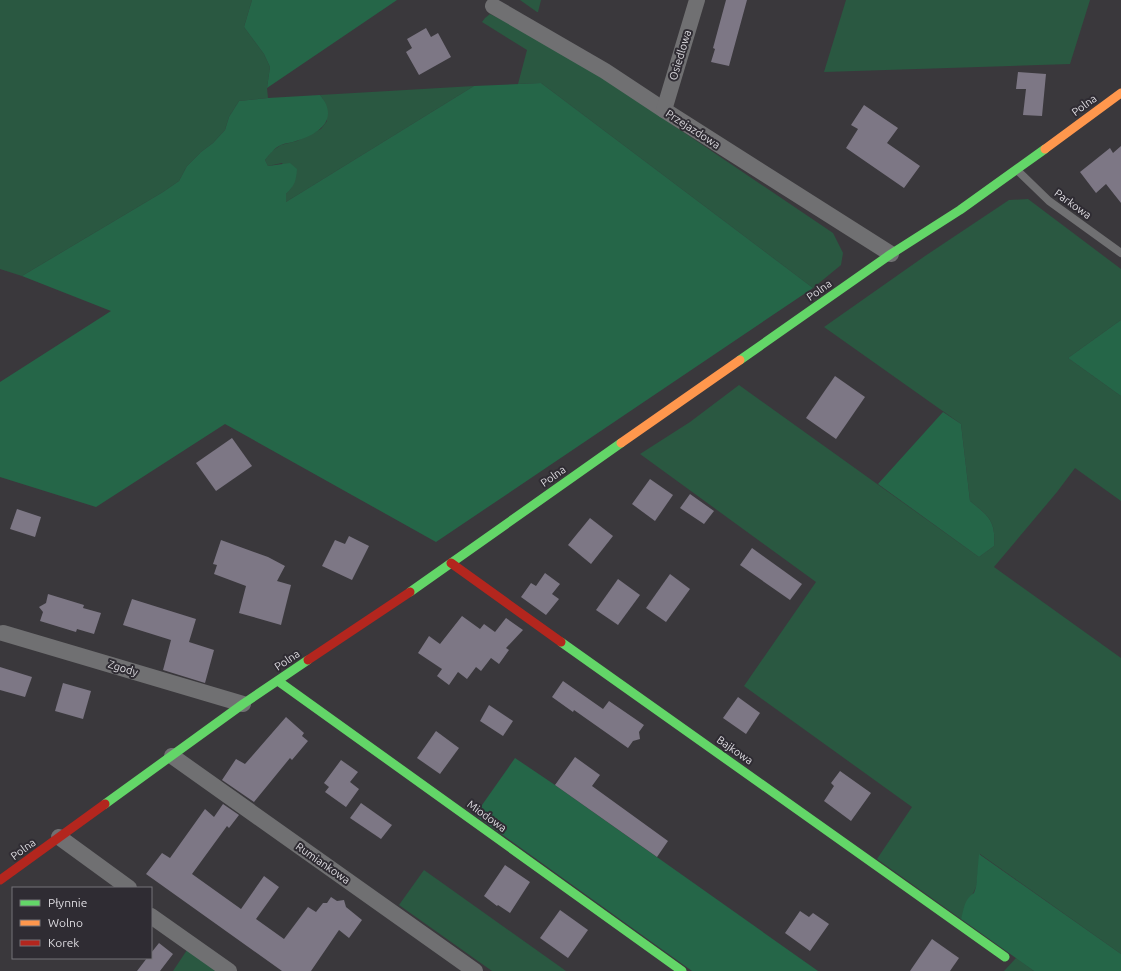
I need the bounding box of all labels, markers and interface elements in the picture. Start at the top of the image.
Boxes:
street label: Osiedlowa [667,28,693,82]
street label: Polna [1069,92,1099,118]
street label: Przejazdowa [664,107,722,151]
street label: Parkowa [1052,187,1094,221]
street label: Polna [804,277,834,303]
street label: Polna [538,463,568,489]
street label: Polna [272,647,302,673]
street label: Zgody [107,658,140,678]
street label: Bajkowa [715,733,755,767]
street label: Miodowa [465,798,509,834]
street label: Polna [8,836,38,862]
street label: Rumiankowa [294,840,352,886]
legend [12,887,152,959]
text: Płynnie [48,896,87,909]
text: Wolno [48,916,83,929]
text: Korek [48,936,79,949]

